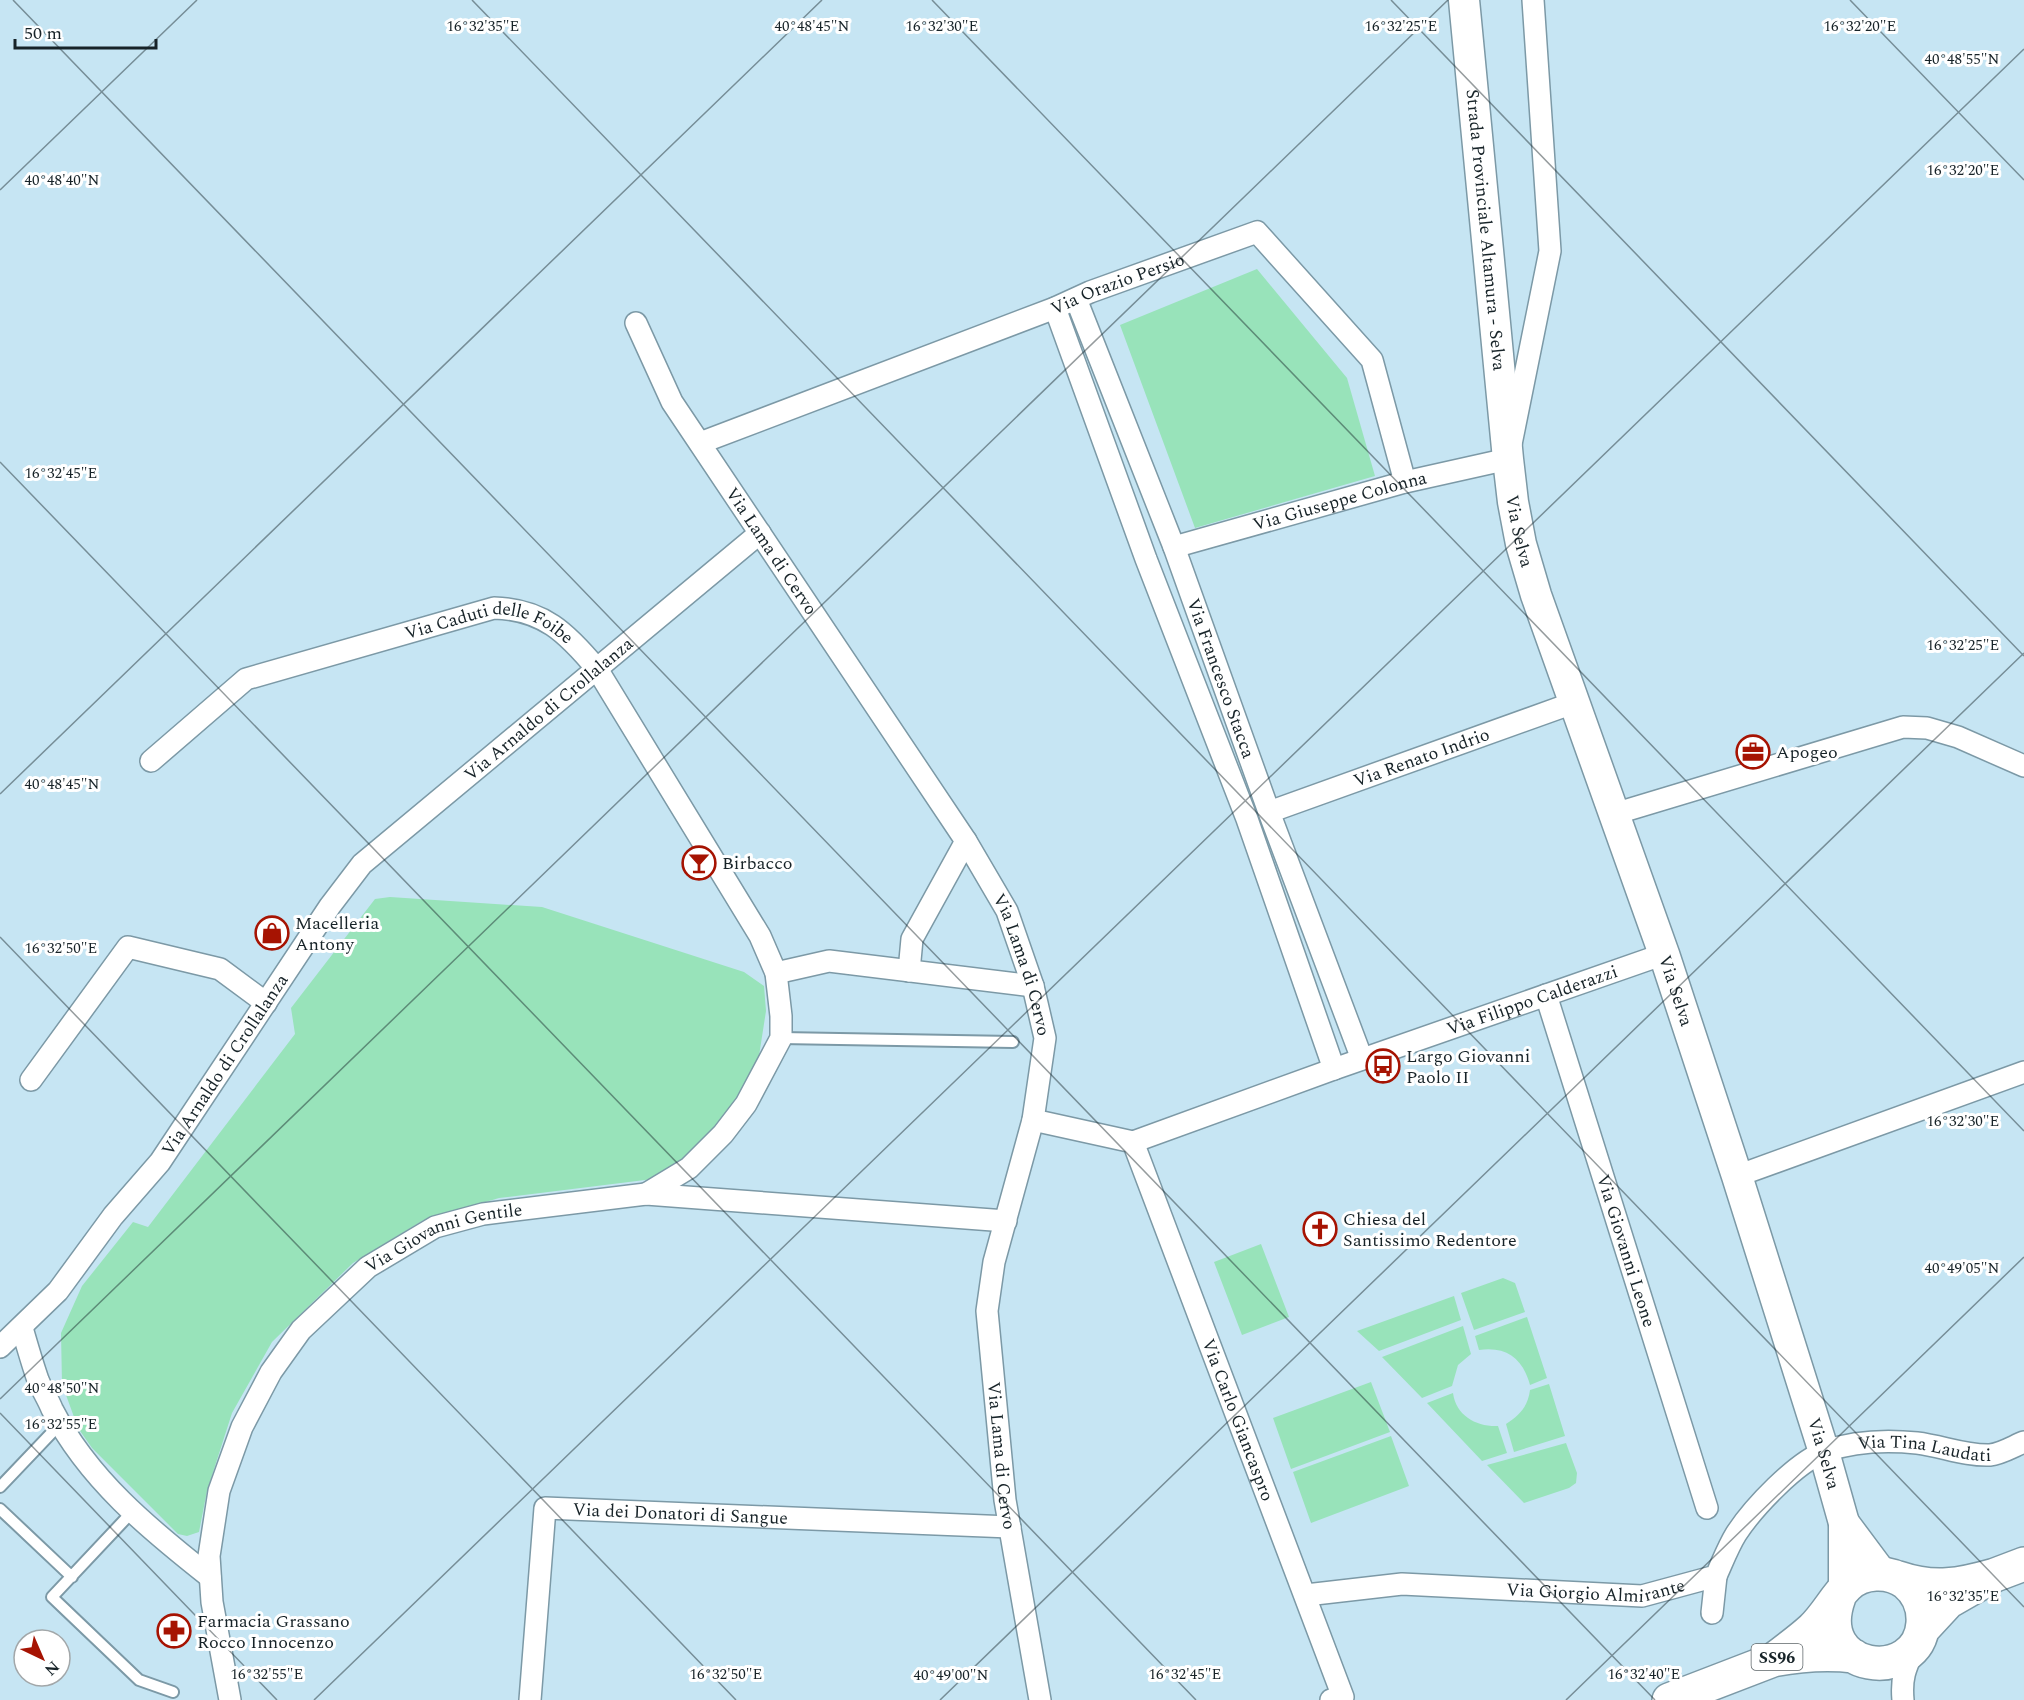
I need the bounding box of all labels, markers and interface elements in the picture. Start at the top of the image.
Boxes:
scale bar [15,12,156,50]
text: 16°32'35"E [447,15,519,38]
text: 40°48'45"N [775,15,850,38]
text: 16°32'30"E [906,15,978,38]
text: 16°32'25"E [1365,15,1437,38]
text: 16°32'20"E [1824,15,1896,38]
text: 50 m [24,20,62,47]
text: 40°48'55"N [1925,48,2000,71]
street label: Strada Provinciale Altamura - Selva [1459,88,1513,372]
text: 16°32'20"E [1927,159,1999,182]
text: 40°48'40"N [25,169,100,192]
street label: Via Orazio Persio [1046,246,1188,322]
text: 16°32'45"E [25,462,97,485]
street label: Via Giuseppe Colonna [1250,465,1430,538]
street label: Via Lama di Cervo [719,482,824,620]
street label: Via Selva [1498,493,1540,571]
text: Via Caduti delle Foibe [401,595,580,651]
street label: Via Francesco Stacca [1179,595,1262,762]
street label: Via Caduti delle Foibe [398,626,576,656]
street label: Via Arnaldo di Crollalanza [458,631,640,788]
text: 16°32'25"E [1927,634,1999,657]
street label: Via Renato Indrio [1350,721,1493,795]
office icon: Apogeo [1735,734,1771,770]
place label: Apogeo [1776,739,1838,766]
text: 40°48'45"N [25,773,100,796]
bar icon: Birbacco [681,845,717,881]
place label: Birbacco [722,850,793,877]
street label: Via Lama di Cervo [985,888,1057,1039]
place label: Macelleria Antony [295,910,379,958]
shop icon: Macelleria Antony [254,915,290,951]
text: 16°32'50"E [25,937,97,960]
street label: Via Selva [1651,952,1700,1030]
street label: Via Filippo Calderazzi [1443,958,1621,1043]
street label: Via Arnaldo di Crollalanza [155,969,295,1161]
place label: Largo Giovanni Paolo II [1406,1043,1530,1091]
bus stop icon: Largo Giovanni Paolo II [1365,1048,1401,1084]
text: 16°32'30"E [1927,1110,1999,1133]
street label: Via Giovanni Leone [1589,1171,1662,1331]
street label: Via Giovanni Gentile [360,1196,524,1280]
place label: Chiesa del Santissimo Redentore [1343,1206,1517,1254]
church icon: Chiesa del Santissimo Redentore [1302,1211,1338,1247]
text: 40°49'05"N [1925,1257,2000,1280]
street label: Via Carlo Giancaspro [1195,1335,1281,1505]
text: 40°48'50"N [25,1377,100,1400]
street label: Via Lama di Cervo [980,1380,1023,1532]
text: 16°32'55"E [25,1413,97,1436]
street label: Via Selva [1800,1414,1847,1493]
street label: Via Tina Laudati [1856,1428,1992,1469]
street label: Via dei Donatori di Sangue [572,1496,788,1532]
street label: Via Giorgio Almirante [1506,1572,1688,1610]
text: 16°32'35"E [1927,1585,1999,1608]
place label: Farmacia Grassano Rocco Innocenzo [197,1608,350,1656]
pharmacy icon: Farmacia Grassano Rocco Innocenzo [156,1613,192,1649]
north arrow [12,1628,72,1688]
road number: SS96 [1752,1644,1802,1670]
text: N [39,1655,65,1681]
text: 16°32'55"E [231,1663,303,1686]
text: 16°32'50"E [690,1663,762,1686]
text: 16°32'45"E [1149,1663,1221,1686]
text: 16°32'40"E [1608,1663,1680,1686]
text: 40°49'00"N [914,1664,989,1687]

